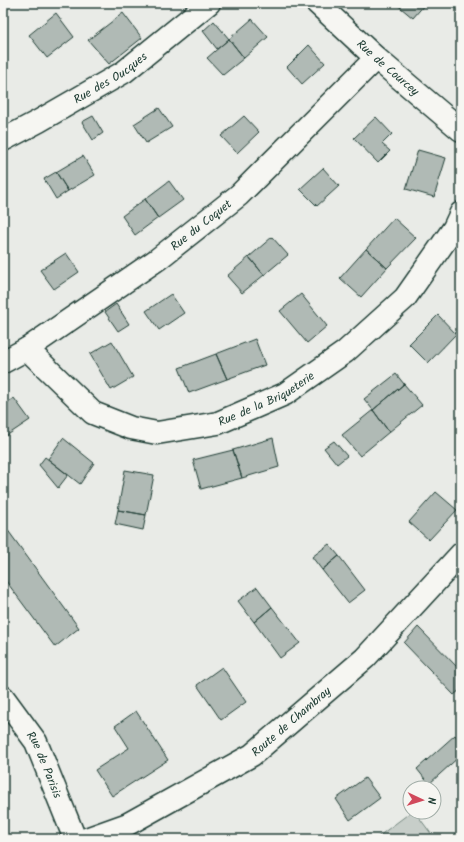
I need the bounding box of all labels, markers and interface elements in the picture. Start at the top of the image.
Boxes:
street label: Rue de Courcey [352,35,424,101]
street label: Rue des Oucques [70,47,151,109]
street label: Rue du Coquet [166,195,236,255]
street label: Rue de la Briqueterie [215,366,319,431]
street label: Route de Chambray [247,682,335,761]
street label: Rue de Parisis [22,727,67,801]
north arrow [402,780,442,820]
text: N [422,797,440,805]

